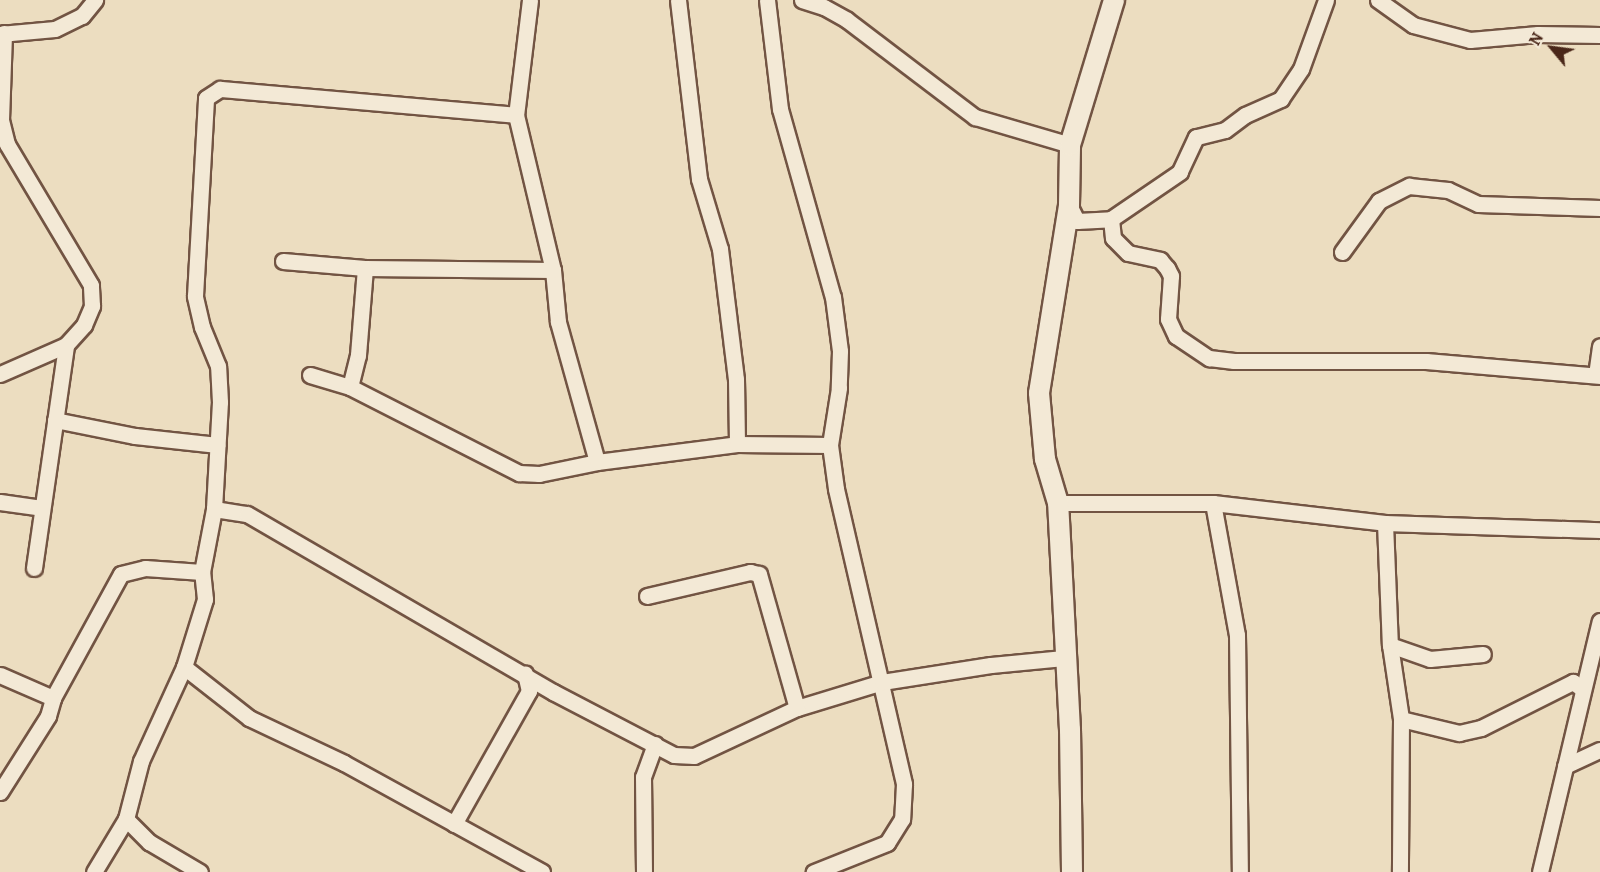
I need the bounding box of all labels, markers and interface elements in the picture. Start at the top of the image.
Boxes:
north arrow [1522,18,1582,78]
text: N [1524,29,1549,50]

